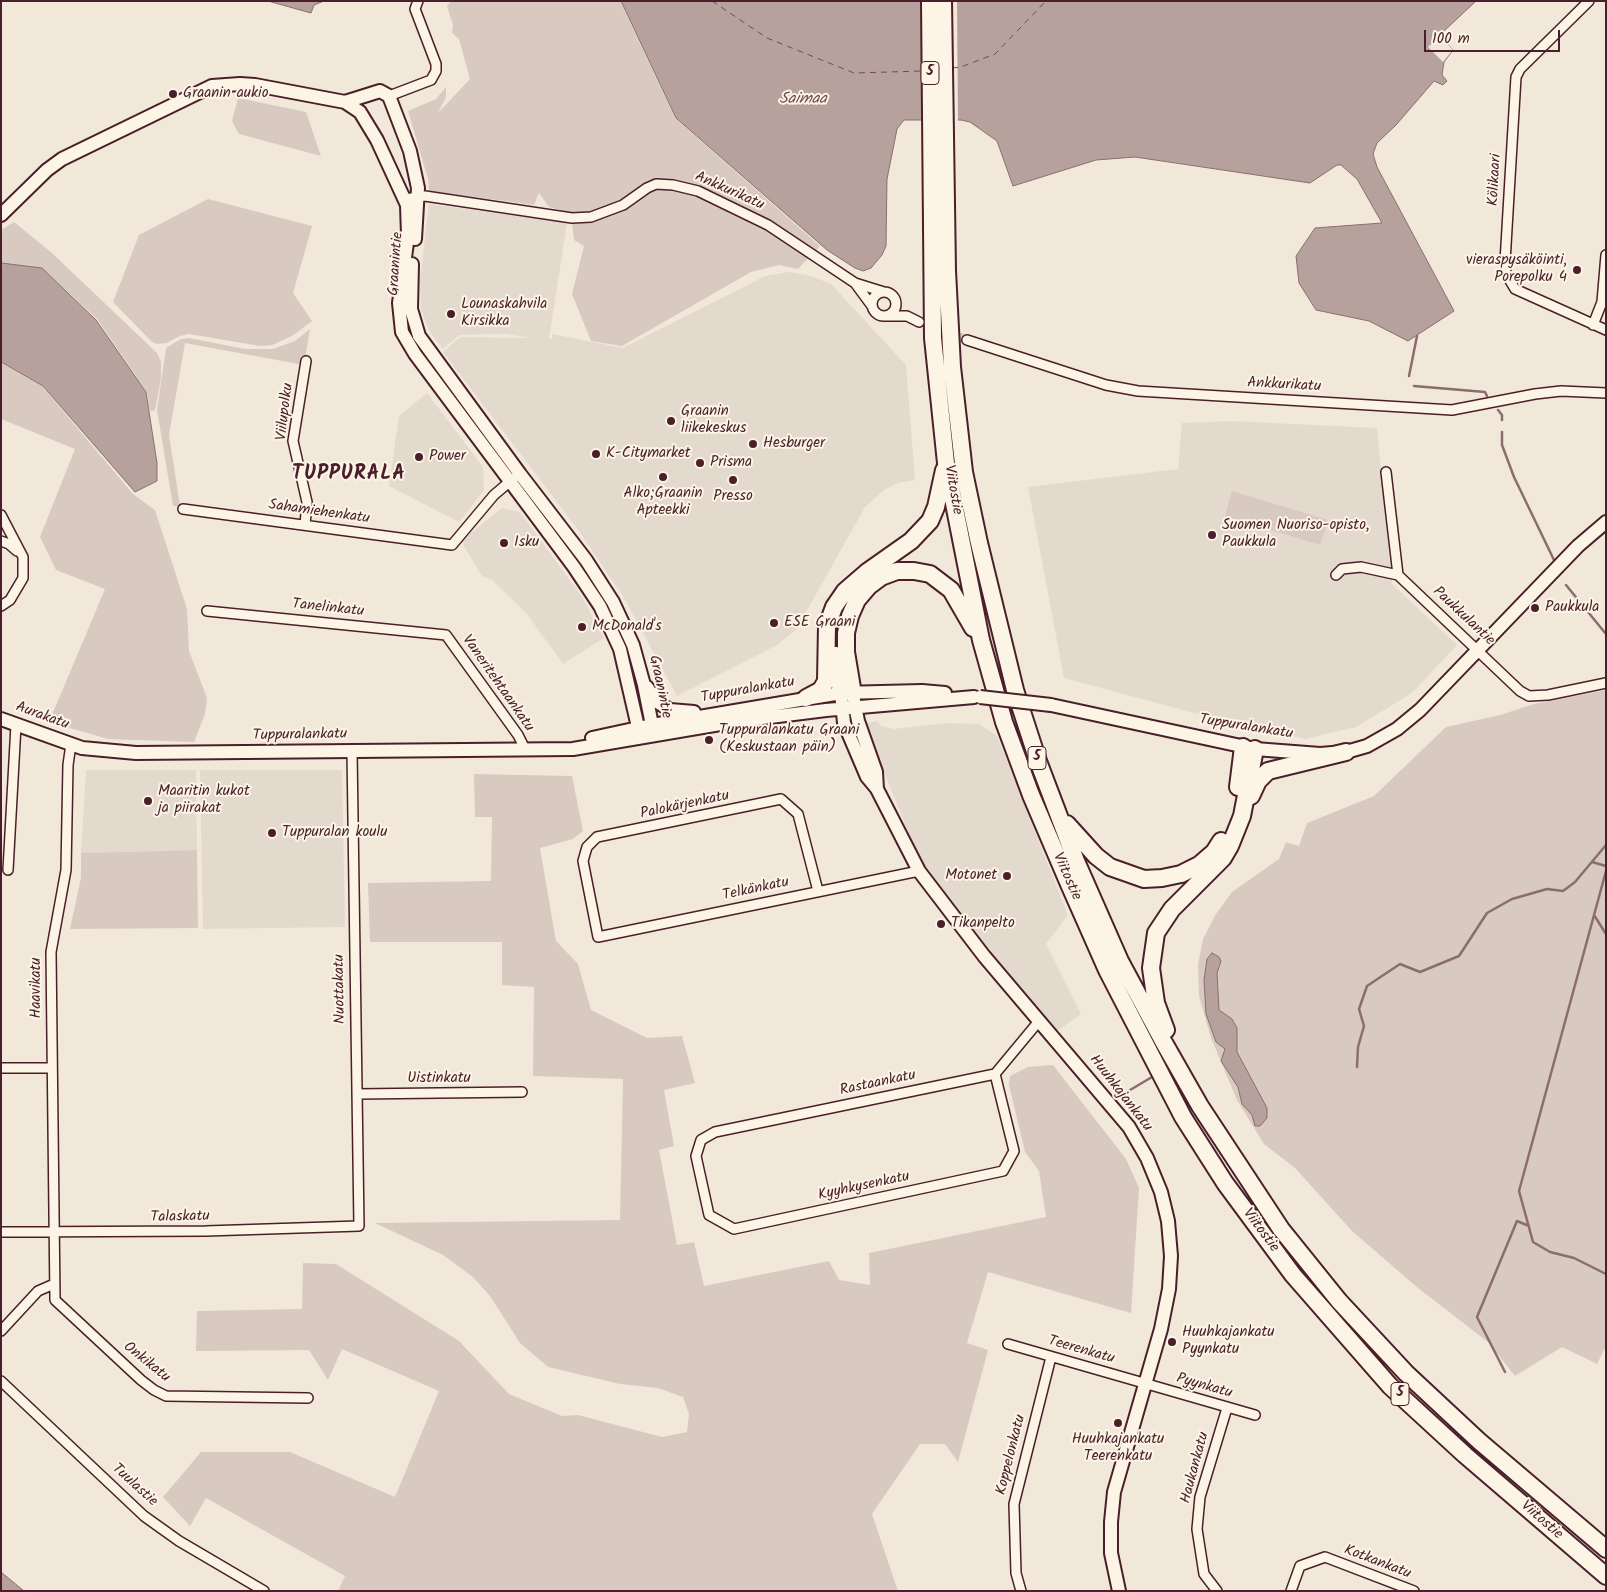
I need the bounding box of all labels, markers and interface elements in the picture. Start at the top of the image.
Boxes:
scale bar [1427,20,1563,52]
text: 100 m [1432,27,1470,51]
road number: 5 [921,62,939,84]
place label: Graanin aukio [183,85,268,103]
marker: Graanin aukio [167,88,179,100]
water label: Saimaa [779,90,827,110]
street label: Kölikaari [1486,153,1506,207]
street label: Ankkurikatu [692,169,766,215]
street label: Graanintie [386,232,408,296]
place label: vieraspysäköinti, Porepolku 4 [1466,252,1567,287]
marker: vieraspysäköinti, Porepolku 4 [1571,264,1583,276]
place label: Lounaskahvila Kirsikka [461,296,547,331]
marker: Lounaskahvila Kirsikka [445,308,457,320]
street label: Ankkurikatu [1247,375,1321,397]
street label: Viilupolku [274,382,298,442]
place label: Graanin liikekeskus [681,403,746,438]
marker: Graanin liikekeskus [665,415,677,427]
place label: Hesburger [763,435,825,453]
marker: Hesburger [747,438,759,450]
place label: K-Citymarket [606,445,691,463]
place label: Power [429,448,466,466]
marker: K-Citymarket [590,448,602,460]
marker: Power [413,451,425,463]
place label: Prisma [710,454,752,472]
marker: Prisma [694,457,706,469]
district label: TUPPURALA [291,464,407,488]
street label: Viitostie [939,464,965,516]
marker: Alko;Graanin Apteekki [657,471,669,483]
marker: Presso [727,474,739,486]
place label: Alko;Graanin Apteekki [624,485,702,520]
place label: Presso [713,488,753,506]
street label: Sahamiehenkatu [267,497,371,529]
place label: Suomen Nuoriso-opisto, Paukkula [1222,517,1369,552]
marker: Suomen Nuoriso-opisto, Paukkula [1206,529,1218,541]
place label: Isku [514,534,539,552]
marker: Isku [498,537,510,549]
street label: Paukkulantie [1428,584,1498,650]
street label: Tanelinkatu [291,596,365,622]
place label: Paukkula [1545,599,1599,617]
marker: Paukkula [1529,602,1541,614]
place label: ESE Graani [784,614,855,632]
marker: ESE Graani [768,617,780,629]
place label: McDonald's [592,618,662,636]
marker: McDonald's [576,621,588,633]
street label: Vaneritehtaankatu [457,632,537,736]
street label: Graanintie [644,654,674,720]
street label: Tuppuralankatu [700,674,796,708]
street label: Aurakatu [13,699,71,735]
street label: Tuppuralankatu [1198,712,1294,744]
place label: Tuppuralankatu Graani (Keskustaan päin) [719,722,859,757]
street label: Tuppuralankatu [253,726,347,746]
marker: Tuppuralankatu Graani (Keskustaan päin) [703,734,715,746]
road number: 5 [1028,746,1046,770]
place label: Maaritin kukot ja piirakat [158,783,250,818]
street label: Palokärjenkatu [639,788,731,824]
marker: Maaritin kukot ja piirakat [142,795,154,807]
place label: Tuppuralan koulu [282,824,387,842]
marker: Tuppuralan koulu [266,827,278,839]
street label: Viitostie [1048,850,1084,904]
place label: Motonet [945,867,997,885]
marker: Motonet [1001,870,1013,882]
street label: Telkänkatu [721,874,791,906]
place label: Tikanpelto [951,915,1015,933]
marker: Tikanpelto [935,918,947,930]
street label: Nuottakatu [331,954,351,1024]
street label: Haavikatu [28,957,46,1019]
street label: Huuhkajankatu [1084,1052,1156,1136]
street label: Rastaankatu [838,1067,918,1101]
street label: Uistinkatu [407,1070,471,1088]
street label: Kyyhkysenkatu [817,1169,911,1205]
street label: Viitostie [1238,1206,1282,1256]
street label: Talaskatu [150,1208,210,1228]
place label: Huuhkajankatu Pyynkatu [1182,1324,1275,1359]
street label: Teerenkatu [1046,1333,1116,1369]
marker: Huuhkajankatu Pyynkatu [1166,1336,1178,1348]
street label: Onkikatu [119,1339,173,1387]
street label: Pyynkatu [1174,1370,1234,1404]
road number: 5 [1391,1382,1409,1406]
street label: Koppelonkatu [993,1413,1031,1497]
marker: Huuhkajankatu Teerenkatu [1112,1417,1124,1429]
street label: Haukankatu [1178,1430,1214,1506]
place label: Huuhkajankatu Teerenkatu [1072,1431,1164,1466]
street label: Tuulastie [107,1461,161,1511]
street label: Viitostie [1516,1498,1566,1544]
street label: Kotkankatu [1341,1542,1413,1584]

